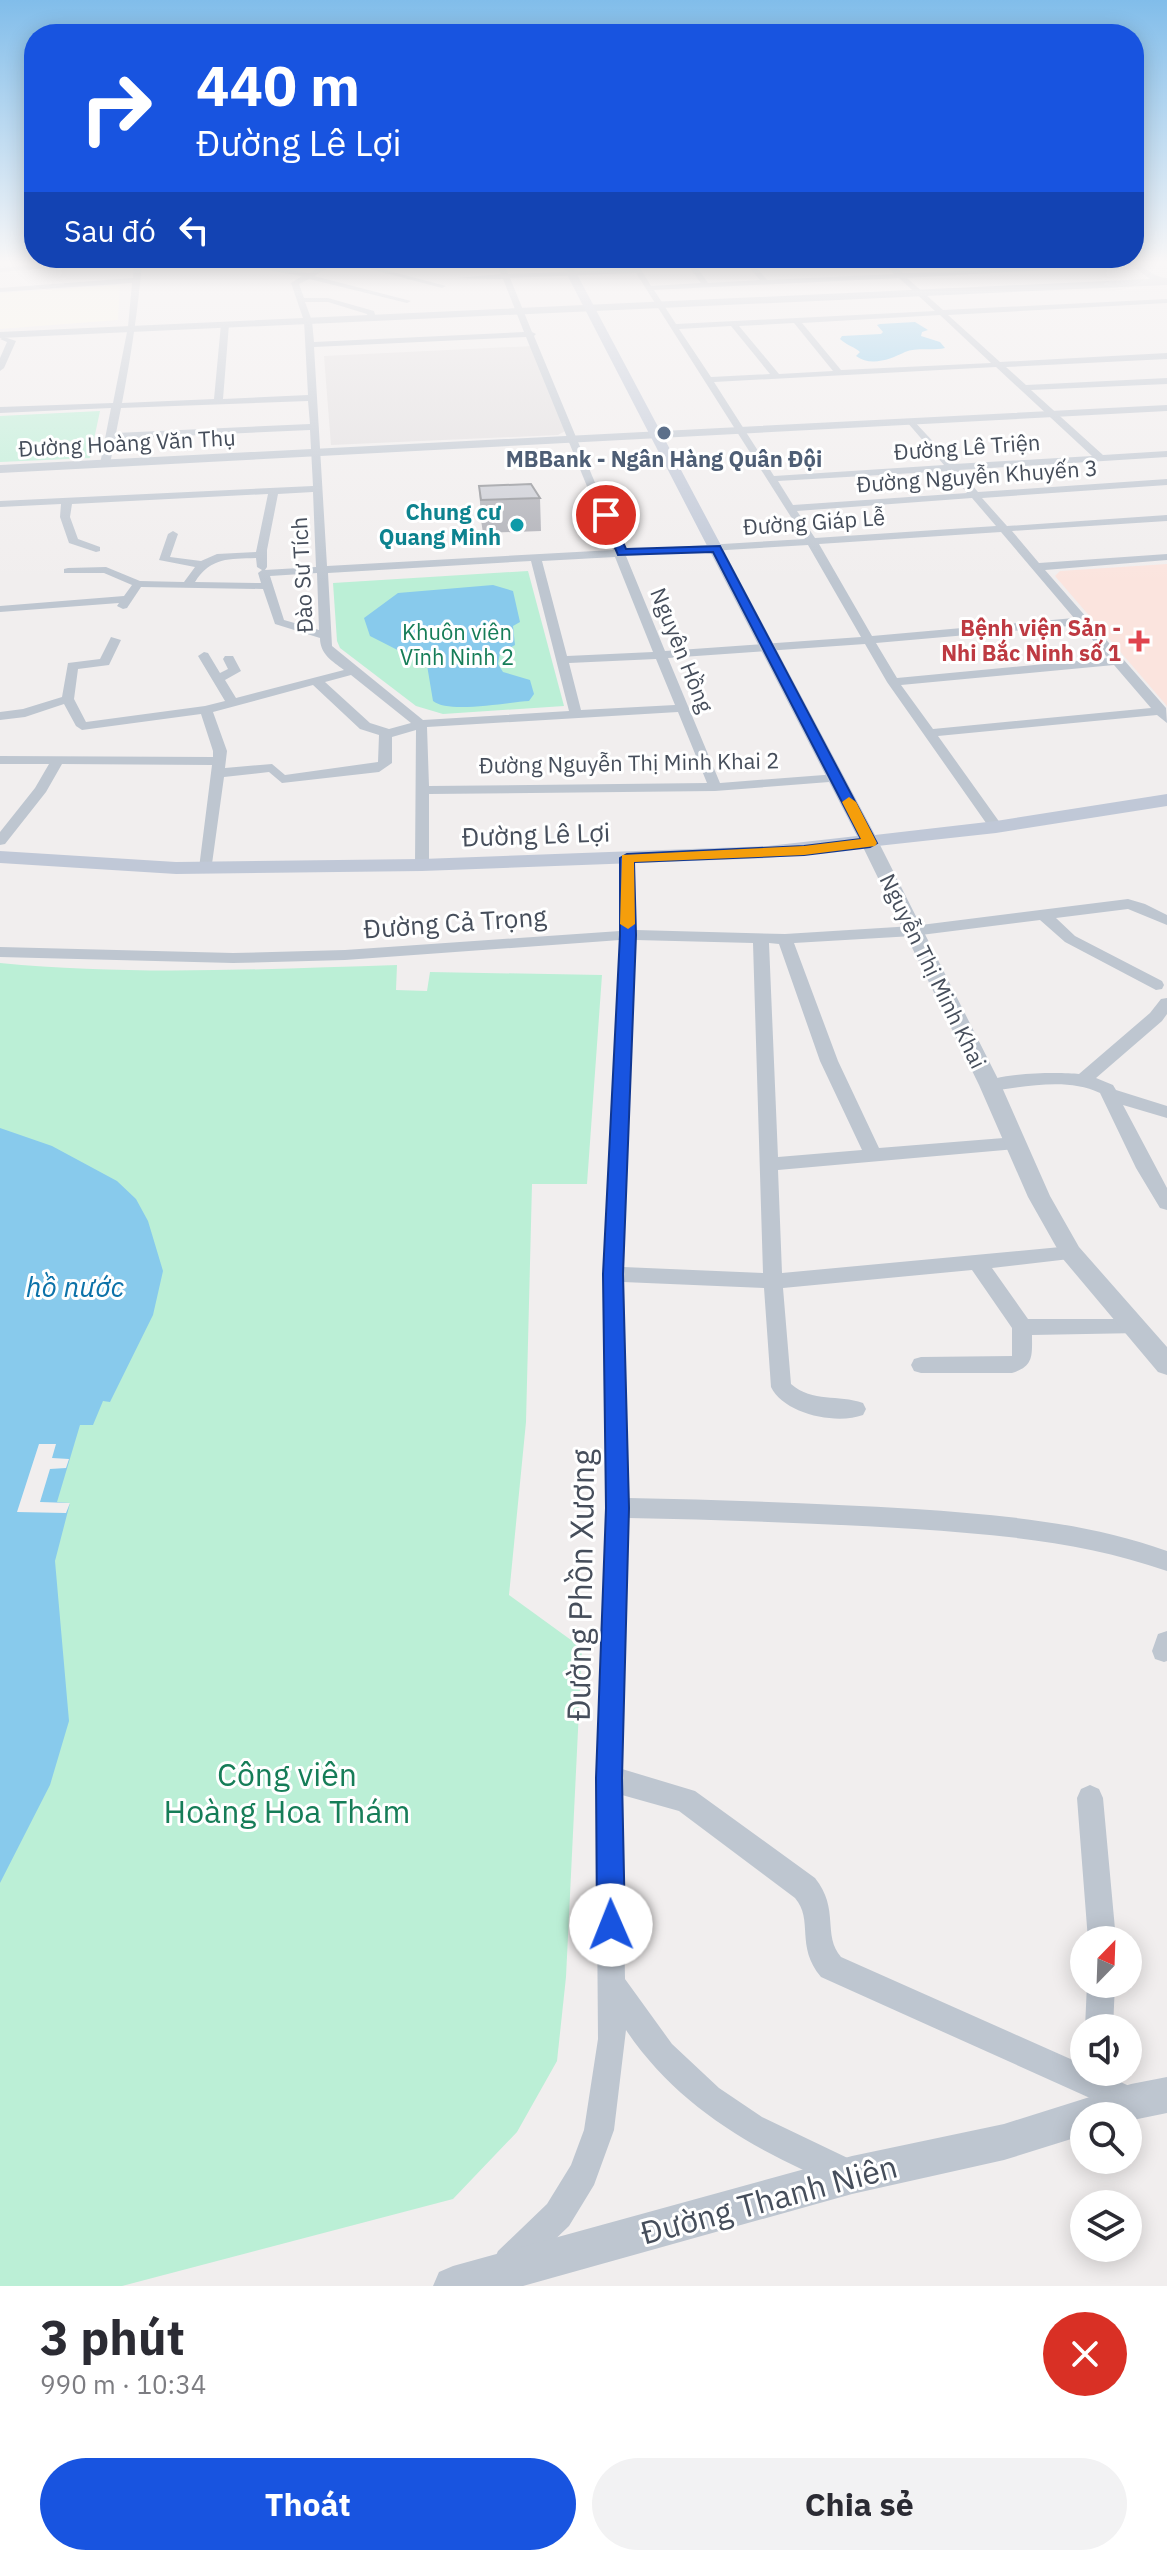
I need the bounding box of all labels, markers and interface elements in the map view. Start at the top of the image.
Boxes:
text: 440 m [196,49,360,121]
icon: right [64,56,168,160]
text: Đường Lê Lợi [196,119,402,166]
icon: left [172,208,216,252]
text: Sau đó [64,211,156,250]
street label: Đường Hoàng Văn Thụ [18,422,236,463]
marker: MBBank - Ngân Hàng Quân Đội [655,424,673,442]
street label: Đường Lê Triện [893,427,1041,466]
place label: MBBank - Ngân Hàng Quân Đội [506,444,822,473]
street label: Đường Nguyễn Khuyến 3 [855,453,1099,498]
pin [572,481,640,549]
icon: arrive [584,493,628,537]
place label: Chung cư Quang Minh [379,497,501,551]
street label: Đường Giáp Lễ [742,502,886,541]
street label: Đào Sư Tích [284,516,319,634]
marker: Chung cư Quang Minh [508,516,526,534]
street label: Nguyên Hồng [644,583,721,717]
place label: Bệnh viện Sản - Nhi Bắc Ninh số 1 [941,613,1121,667]
park label: Khuôn viên Vĩnh Ninh 2 [400,617,514,671]
marker: Bệnh viện Sản - Nhi Bắc Ninh số 1 [1128,630,1150,652]
street label: Đường Nguyễn Thị Minh Khai 2 [478,745,780,780]
street label: Đường Lê Lợi [461,814,611,854]
street label: Nguyễn Thị Minh Khai [874,869,993,1073]
street label: Đường Cả Trọng [362,899,548,945]
water label: hồ nước [26,1268,125,1305]
street label: Đường Phồn Xương [557,1449,603,1721]
park label: Công viên Hoàng Hoa Thám [164,1753,410,1832]
position arrow [569,1883,653,1967]
north arrow [1070,1926,1142,1998]
map controls [1070,1926,1142,2262]
button: sound [1070,2014,1142,2086]
button: search [1070,2102,1142,2174]
street label: Đường Thanh Niên [636,2145,902,2254]
button: layers [1070,2190,1142,2262]
text: 3 phút [40,2306,185,2368]
button: close [1043,2312,1127,2396]
text: 990 m · 10:34 [40,2367,206,2401]
button: Thoát [40,2458,576,2550]
button: Chia sẻ [592,2458,1127,2550]

